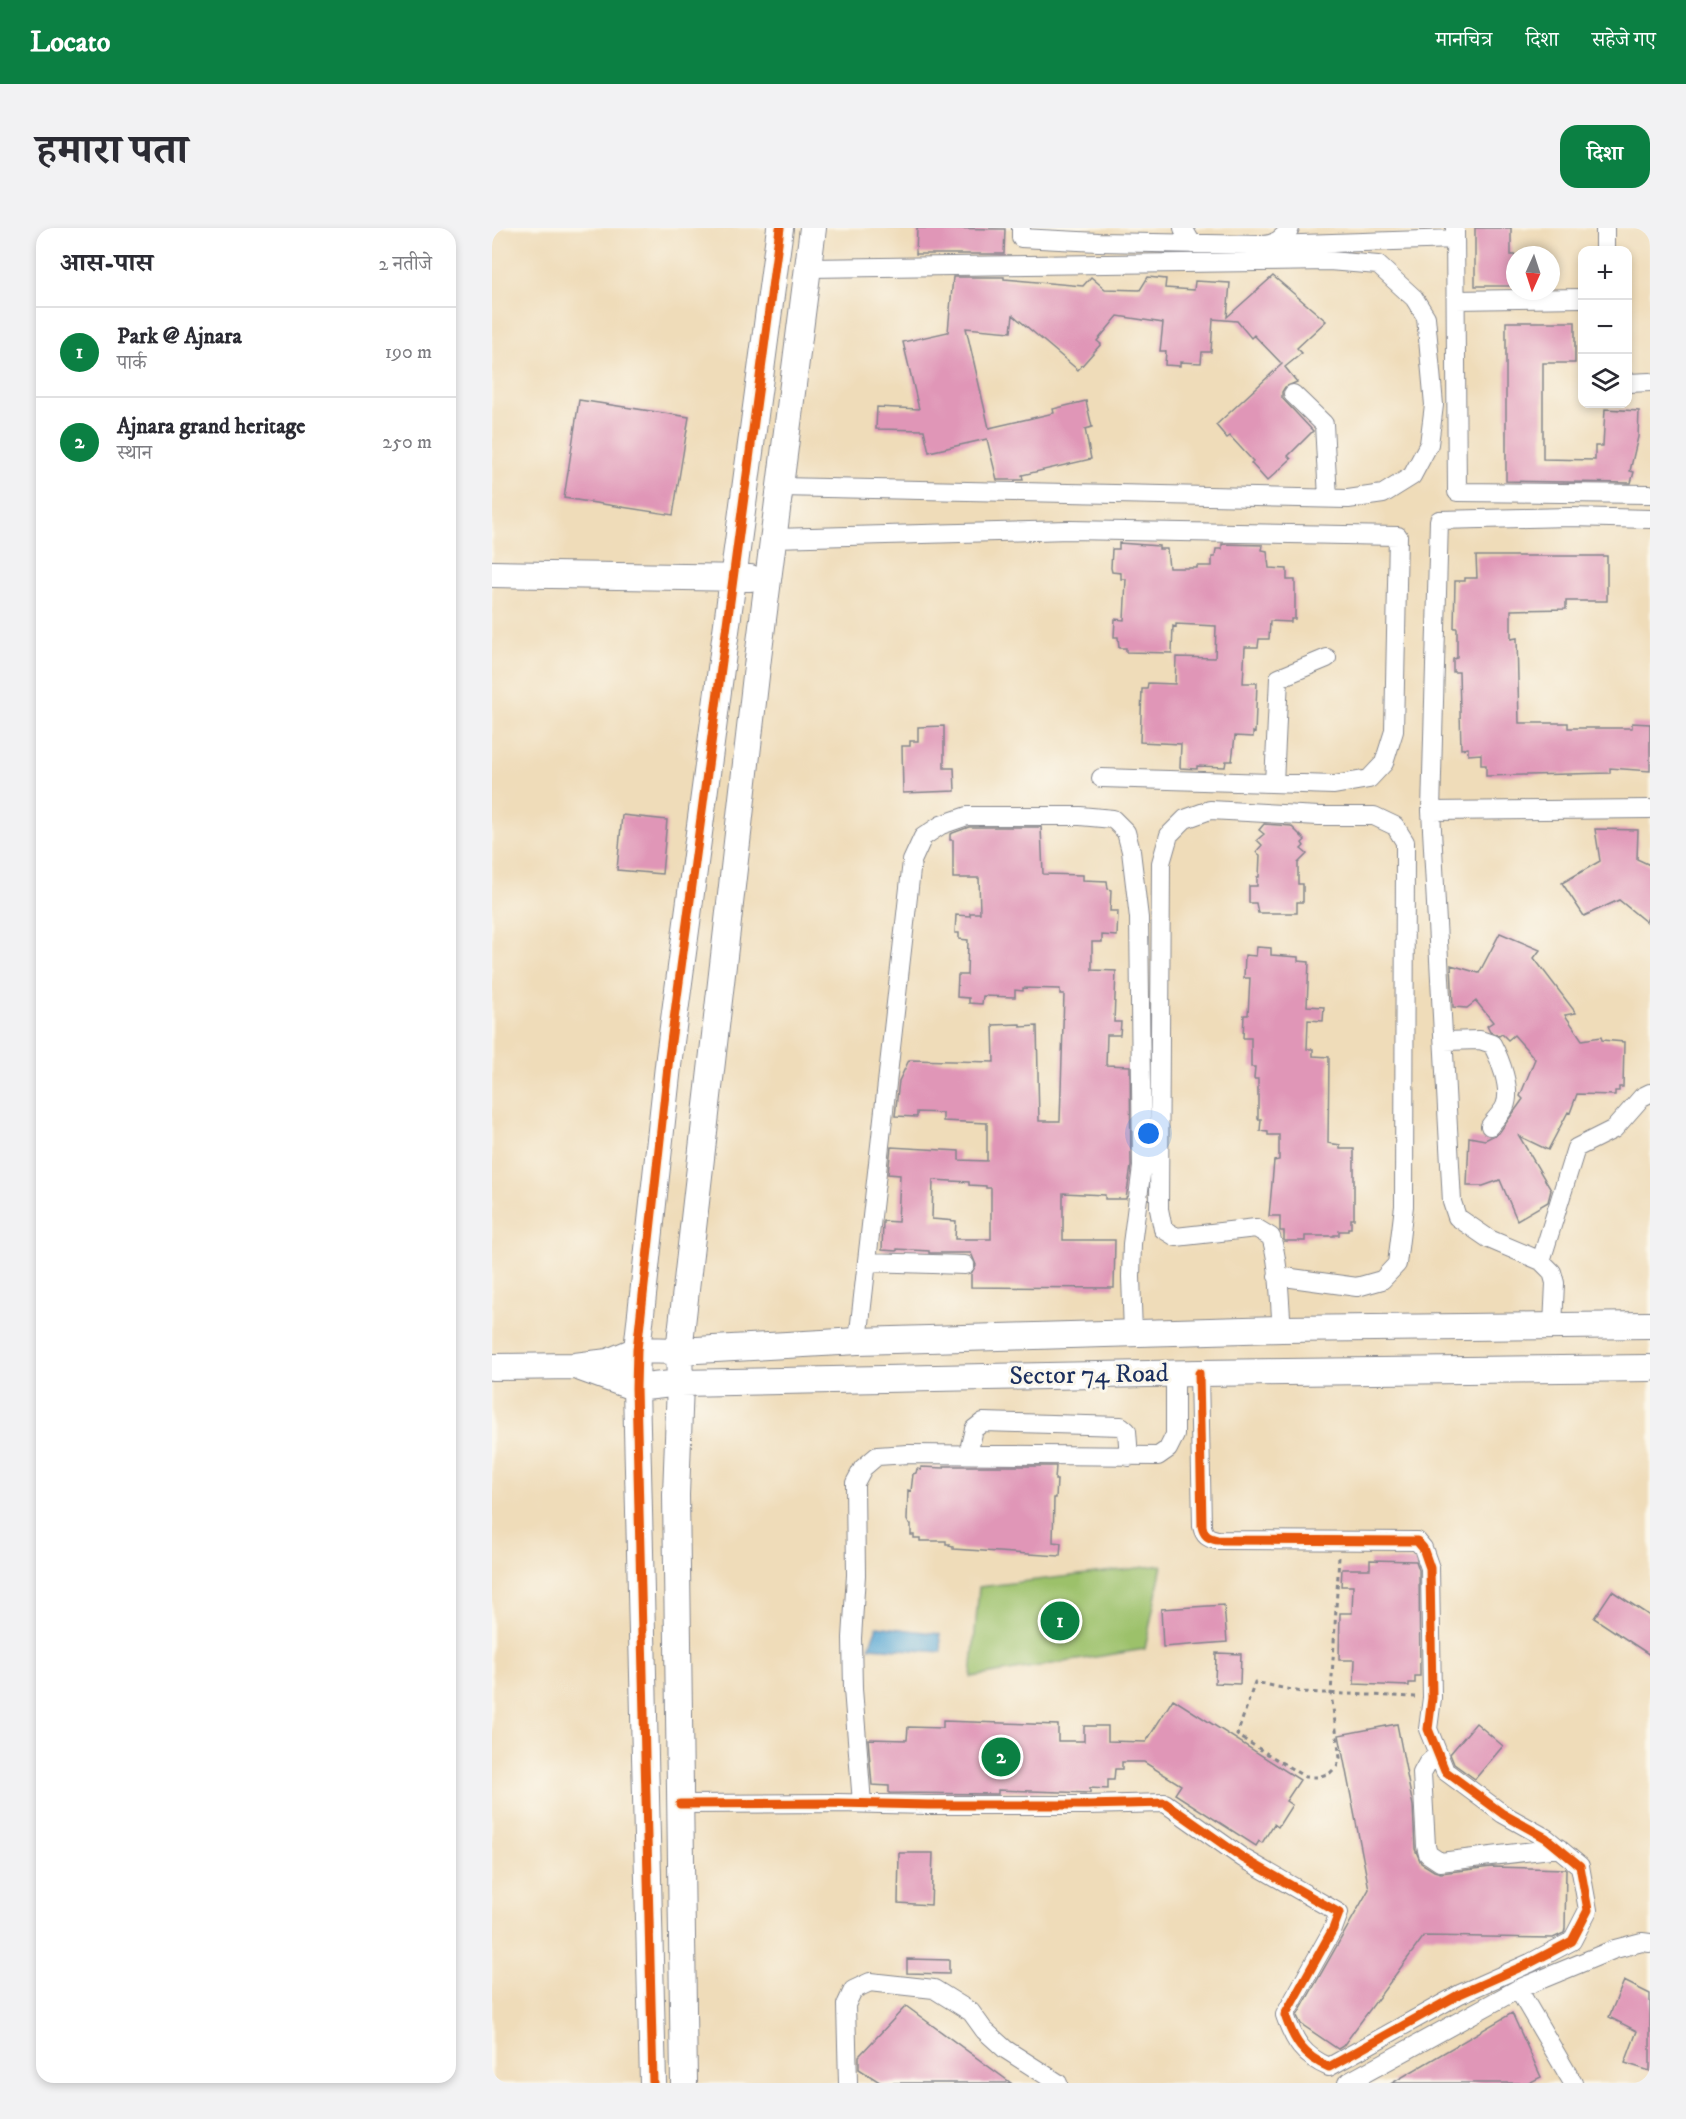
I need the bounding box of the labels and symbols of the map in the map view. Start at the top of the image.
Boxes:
north arrow [1506,246,1560,300]
your location [1134,1119,1163,1148]
street label: Sector 74 Road [1009,1357,1169,1393]
pin: 1 [1040,1598,1080,1644]
pin: 2 [982,1734,1020,1780]

